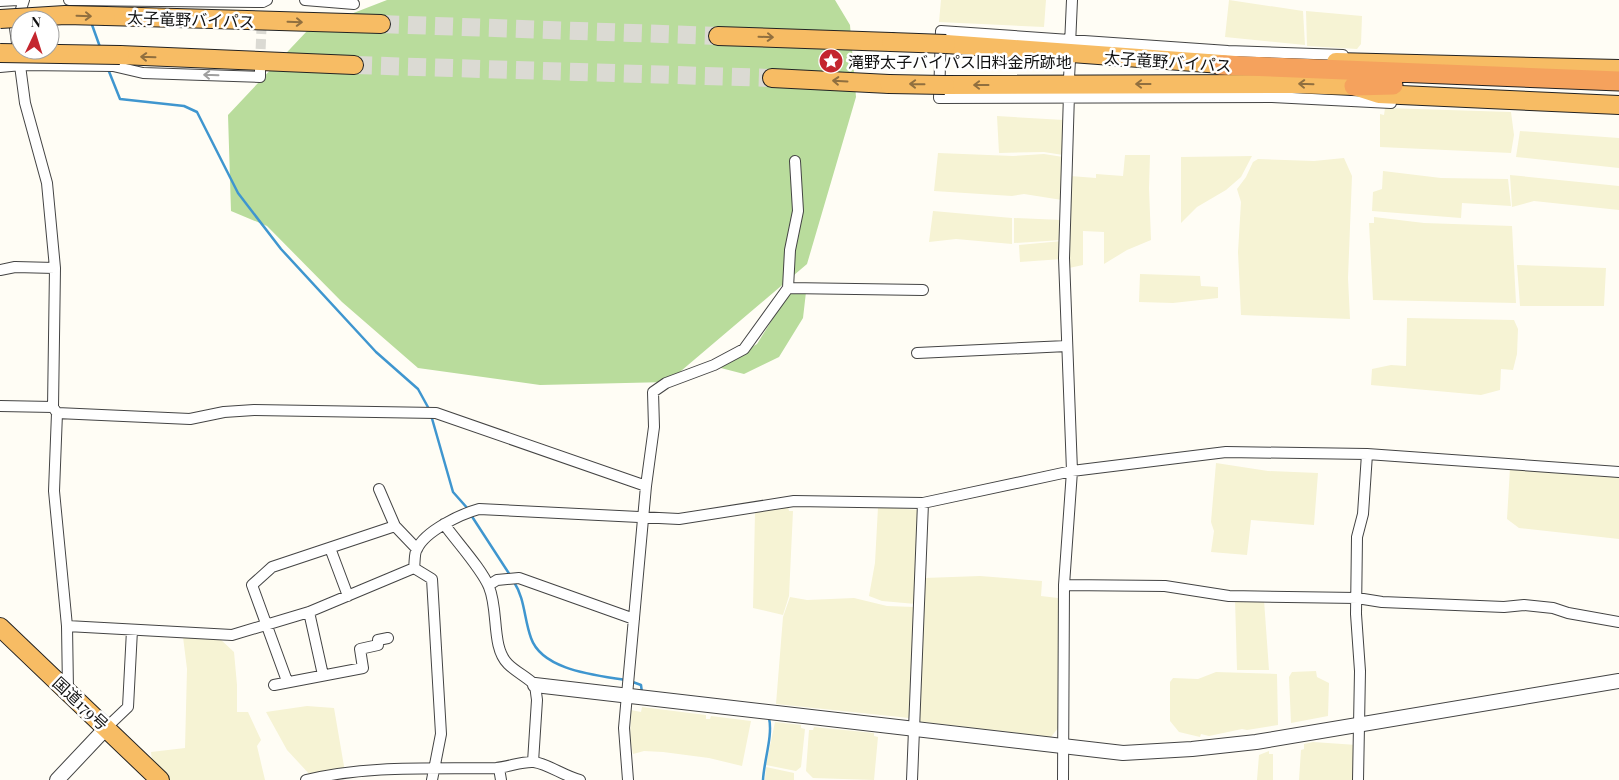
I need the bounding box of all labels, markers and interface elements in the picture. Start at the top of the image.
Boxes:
street label: 太子竜野バイパス [127,6,255,32]
north arrow [10,10,60,60]
one-way arrow [75,11,91,20]
text: N [30,12,42,31]
one-way arrow [286,17,302,26]
one-way arrow [758,33,774,42]
street label: 太子竜野バイパス [1104,46,1232,76]
place icon: 滝野太子バイパス旧料金所跡地 [818,48,844,74]
place label: 滝野太子バイパス旧料金所跡地 [848,51,1072,72]
one-way arrow [140,52,156,61]
one-way arrow [203,71,219,80]
one-way arrow [833,77,849,86]
one-way arrow [1135,79,1152,89]
one-way arrow [1298,79,1314,89]
one-way arrow [909,80,925,89]
one-way arrow [973,80,989,90]
street label: 国道179号 [49,672,113,734]

